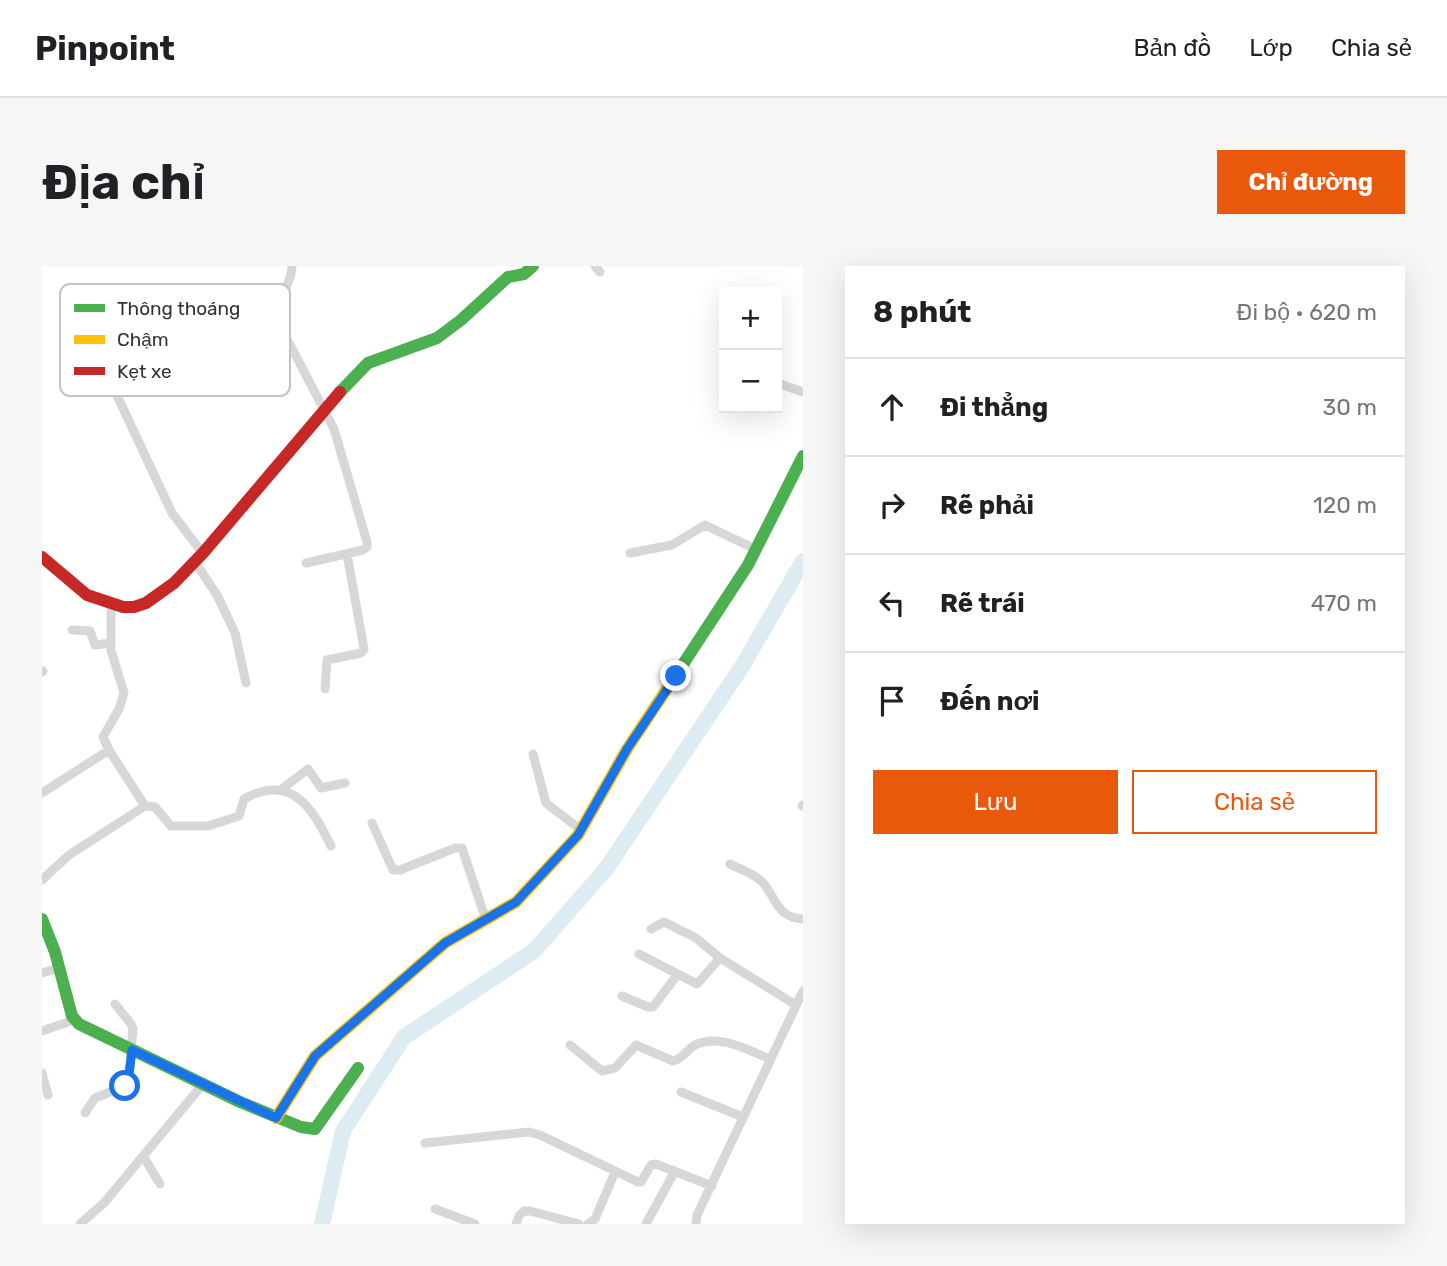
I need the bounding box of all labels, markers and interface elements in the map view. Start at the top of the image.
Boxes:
text: Pinpoint [35,29,175,68]
text: Bản đồ [1133,34,1211,62]
text: Lớp [1249,34,1293,62]
text: Chia sẻ [1331,34,1412,62]
button: Chỉ đường [1217,150,1405,214]
text: Địa chỉ [42,153,205,211]
legend [60,284,290,396]
map controls [719,287,782,413]
button: + [719,287,782,350]
text: 8 phút [873,294,971,330]
text: Thông thoáng [117,297,240,320]
text: Đi bộ · 620 m [1236,298,1377,326]
text: Chậm [117,328,169,351]
button: − [719,350,782,413]
text: Kẹt xe [117,360,172,383]
icon: ahead [873,388,911,426]
text: Đi thẳng [940,392,1048,423]
text: 30 m [1322,393,1377,421]
icon: right [873,486,911,524]
text: Rẽ phải [940,490,1034,521]
text: 120 m [1313,491,1377,519]
icon: left [873,584,911,622]
text: Rẽ trái [940,588,1025,619]
text: 470 m [1311,589,1377,617]
route end [660,660,691,691]
icon: arrive [873,682,911,720]
text: Đến nơi [940,686,1039,717]
button: Lưu [873,770,1118,834]
button: Chia sẻ [1132,770,1377,834]
route start [109,1070,140,1101]

